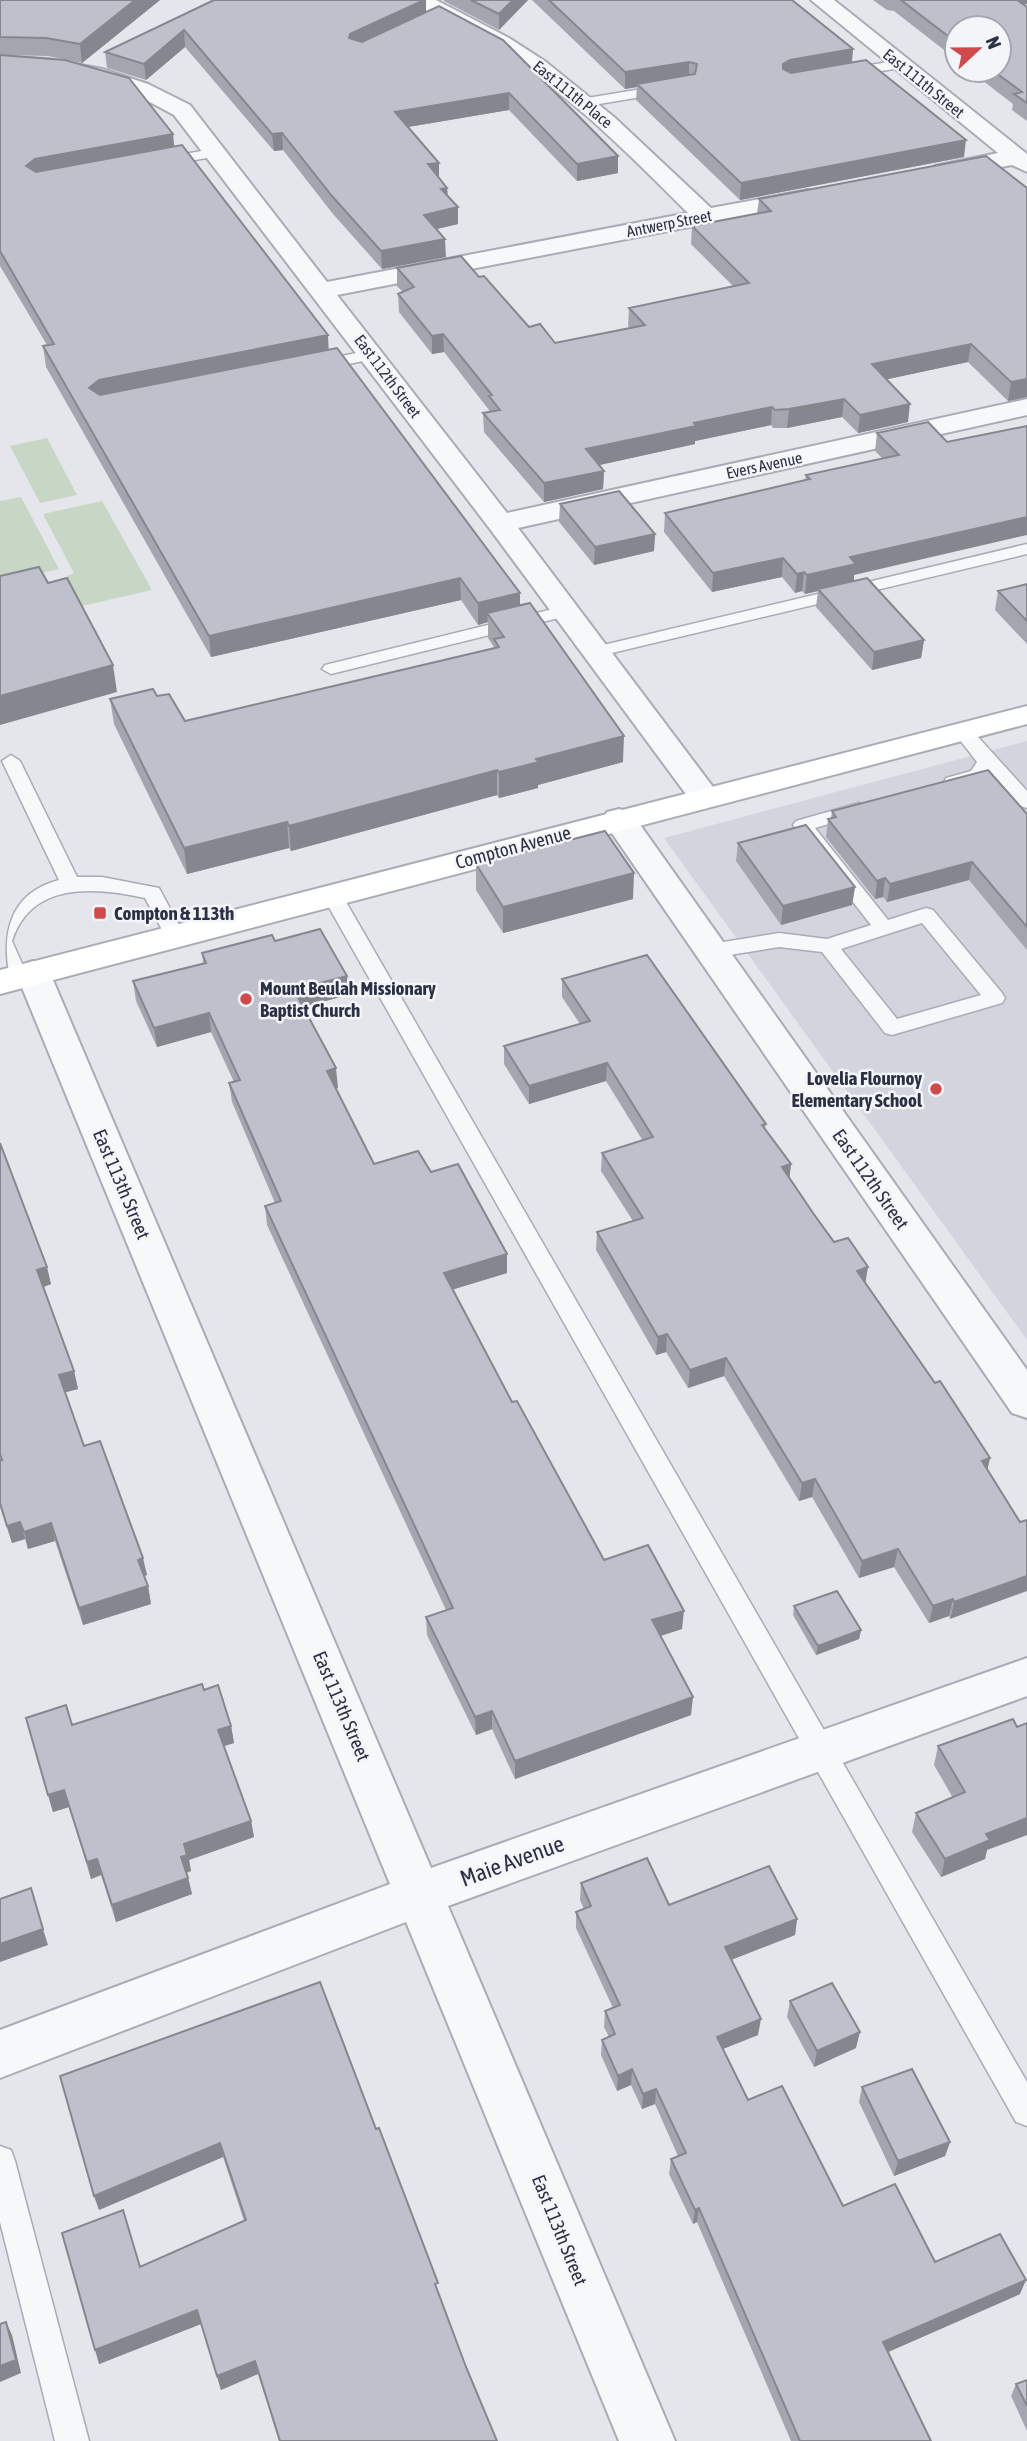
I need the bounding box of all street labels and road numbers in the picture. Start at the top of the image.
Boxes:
street label: East 111th Street [880,45,968,121]
street label: East 111th Place [530,57,616,131]
street label: Antwerp Street [625,206,714,241]
street label: East 112th Street [351,331,425,421]
street label: Evers Avenue [724,448,804,482]
street label: Compton Avenue [453,821,573,873]
street label: East 112th Street [828,1125,914,1233]
street label: East 113th Street [89,1126,155,1242]
street label: East 113th Street [309,1648,375,1764]
street label: Maie Avenue [457,1830,567,1892]
street label: East 113th Street [528,2171,592,2289]

